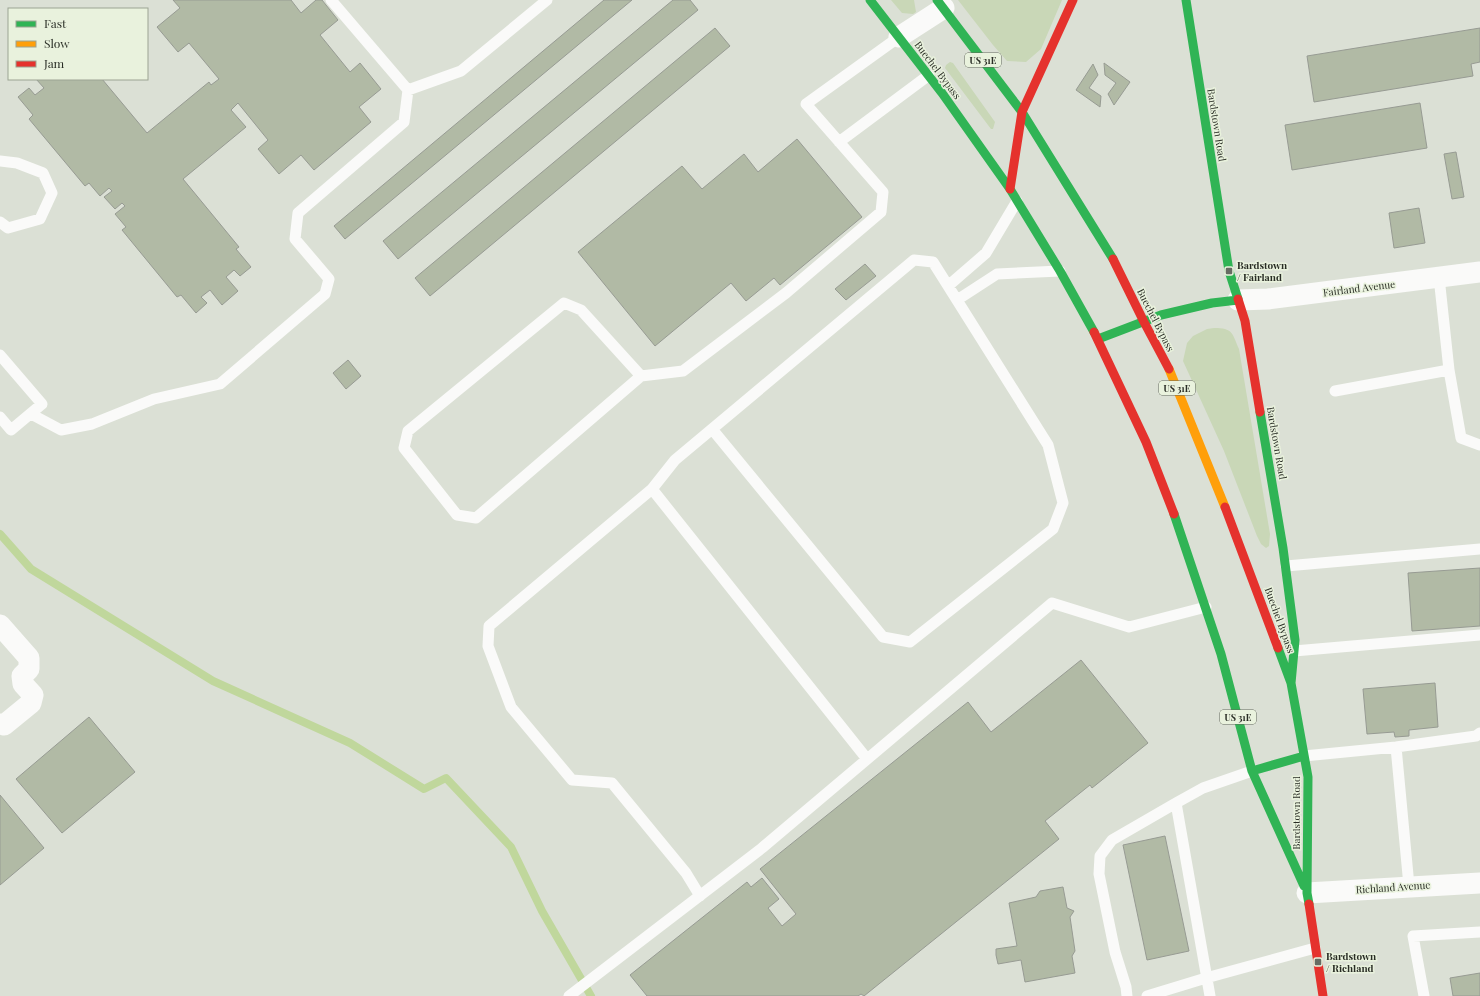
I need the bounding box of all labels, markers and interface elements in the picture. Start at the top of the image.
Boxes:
legend [8,8,148,80]
text: Fast [44,15,67,31]
text: Slow [44,35,70,51]
street label: Buechel Bypass [912,38,964,102]
road number: US 31E [965,53,1001,67]
text: Jam [43,55,65,71]
street label: Bardstown Road [1204,88,1230,163]
place label: Bardstown / Fairland [1237,258,1288,284]
marker: Bardstown / Fairland [1224,266,1234,276]
street label: Fairland Avenue [1322,277,1396,299]
street label: Buechel Bypass [1134,286,1178,354]
road number: US 31E [1159,381,1195,395]
street label: Bardstown Road [1264,406,1290,481]
street label: Buechel Bypass [1262,585,1298,655]
road number: US 31E [1220,710,1256,724]
street label: Bardstown Road [1289,776,1303,850]
street label: Richland Avenue [1355,877,1431,897]
place label: Bardstown / Richland [1326,949,1377,975]
marker: Bardstown / Richland [1313,957,1323,967]

